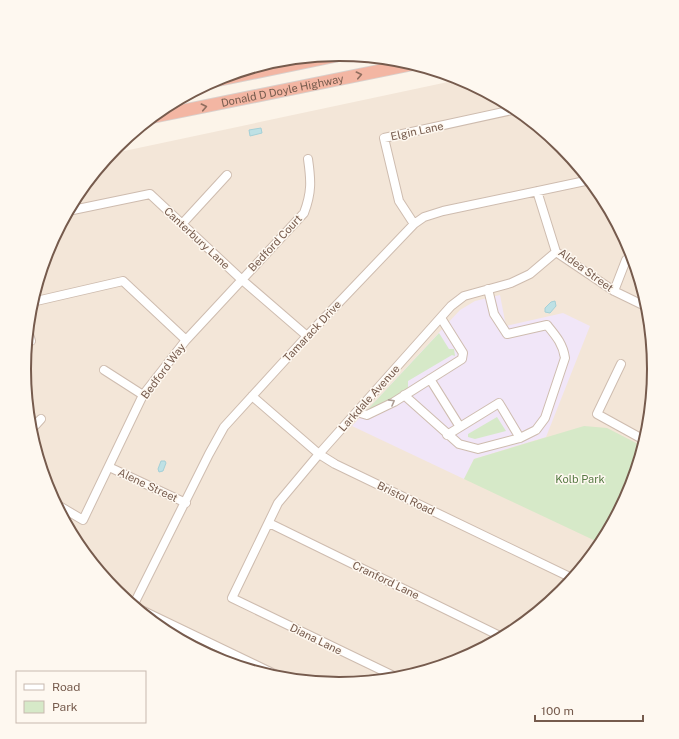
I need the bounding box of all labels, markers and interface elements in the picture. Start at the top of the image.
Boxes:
street label: Donald D Doyle Highway [220,72,345,109]
one-way arrow [355,72,362,80]
one-way arrow [201,103,207,111]
street label: Elgin Lane [390,120,444,142]
street label: Canterbury Lane [162,205,232,271]
street label: Bedford Court [246,212,304,274]
street label: Aldea Street [556,246,616,294]
street label: Tamarack Drive [281,298,343,364]
street label: Bedford Way [138,341,188,401]
street label: Larkdale Avenue [336,362,402,434]
one-way arrow [388,400,395,407]
street label: Alene Street [116,466,180,504]
park label: Kolb Park [555,473,605,485]
street label: Bristol Road [375,479,437,517]
street label: Cranford Lane [351,559,421,601]
street label: Diana Lane [288,621,344,657]
legend [16,671,146,723]
text: Road [52,680,80,694]
scale bar [535,697,643,723]
text: Park [52,700,78,714]
text: 100 m [541,704,574,718]

